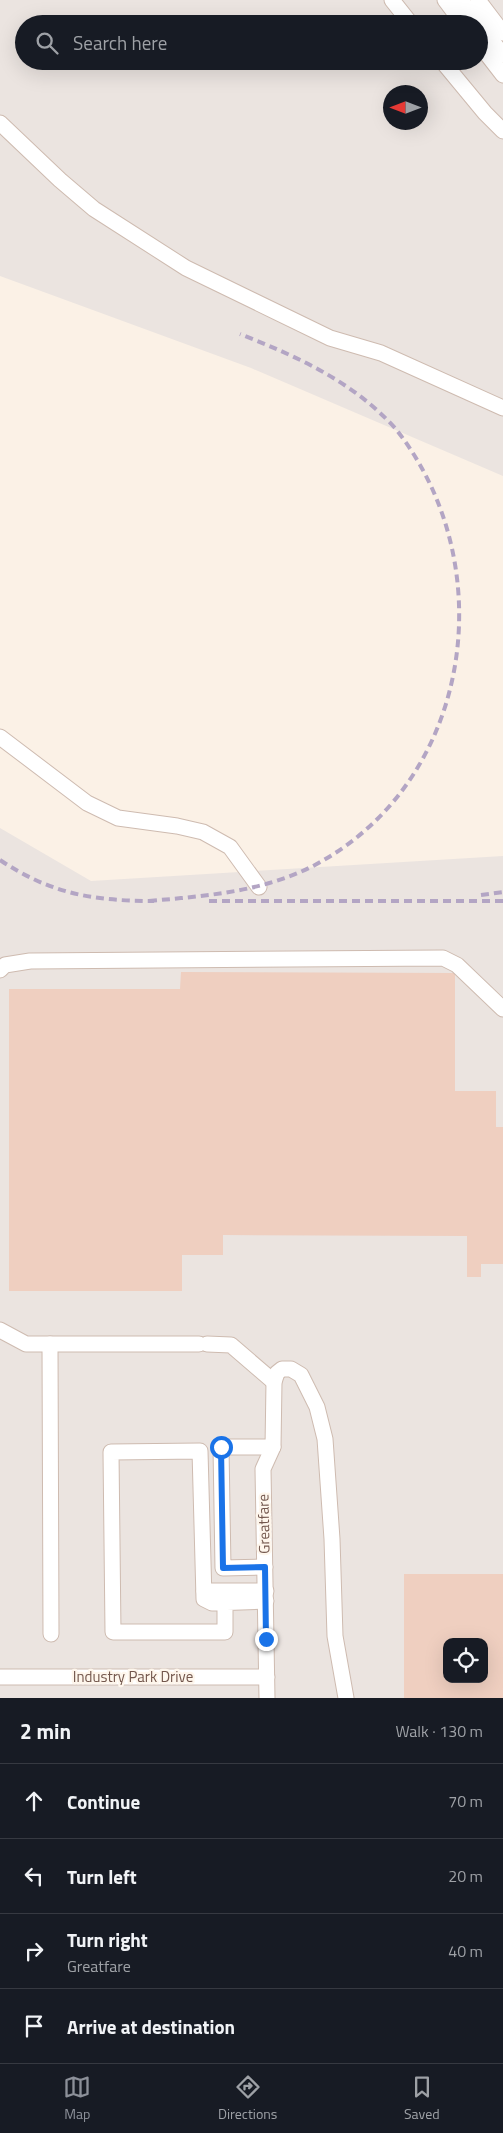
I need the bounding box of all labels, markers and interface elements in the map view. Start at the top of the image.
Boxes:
search box [15,15,488,70]
text: Search here [73,28,167,57]
icon: search [33,29,61,57]
north arrow [383,85,428,130]
route start [210,1436,233,1459]
street label: Greatfare [251,1494,276,1554]
route end [255,1628,278,1651]
map controls [443,1638,488,1683]
button: locate [443,1638,488,1683]
street label: Industry Park Drive [73,1665,193,1688]
text: 2 min [20,1715,71,1747]
text: Walk · 130 m [395,1719,483,1743]
icon: ahead [20,1787,48,1815]
text: Continue [67,1787,140,1816]
text: 70 m [448,1789,483,1813]
icon: left [20,1862,48,1890]
text: Turn left [67,1862,137,1891]
text: 20 m [448,1864,483,1888]
text: Turn right [67,1925,148,1954]
icon: right [20,1937,48,1965]
text: 40 m [448,1939,483,1963]
text: Greatfare [67,1954,131,1978]
icon: arrive [20,2012,48,2040]
text: Arrive at destination [67,2012,235,2041]
tab: Map [63,2073,91,2124]
tab: Directions [218,2073,277,2124]
tab: Saved [404,2073,440,2124]

